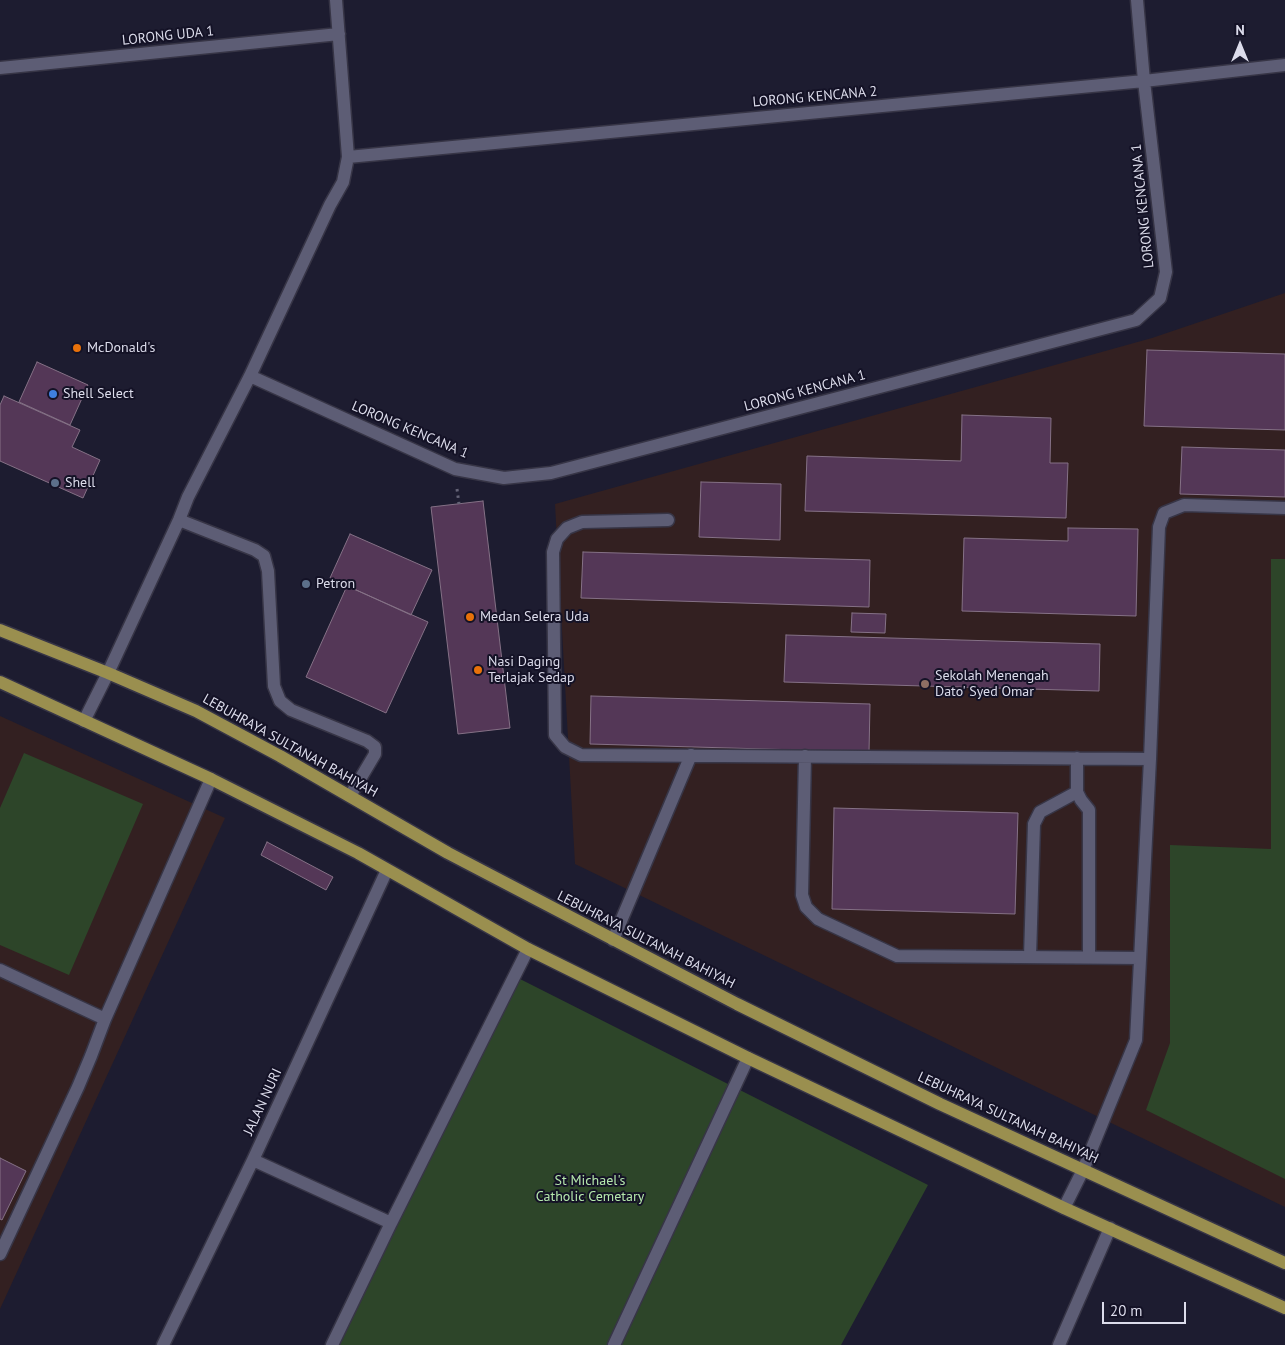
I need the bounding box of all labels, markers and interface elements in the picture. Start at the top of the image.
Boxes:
north arrow [1215,20,1265,70]
text: N [1235,21,1245,39]
street label: LORONG UDA 1 [121,23,215,49]
street label: LORONG KENCANA 2 [752,83,878,111]
street label: LORONG KENCANA 1 [1128,143,1158,269]
place label: McDonald's [87,340,155,356]
marker: McDonald's [71,342,83,354]
street label: LORONG KENCANA 1 [742,367,868,415]
place label: Shell Select [63,386,134,402]
marker: Shell Select [47,388,59,400]
street label: LORONG KENCANA 1 [349,398,471,462]
place label: Shell [65,475,95,491]
marker: Shell [49,477,61,489]
place label: Petron [316,576,355,592]
marker: Petron [300,578,312,590]
place label: Medan Selera Uda [480,609,589,625]
marker: Medan Selera Uda [464,611,476,623]
place label: Nasi Daging Terlajak Sedap [488,654,575,686]
marker: Nasi Daging Terlajak Sedap [472,664,484,676]
place label: Sekolah Menengah Dato' Syed Omar [935,668,1049,700]
marker: Sekolah Menengah Dato' Syed Omar [919,678,931,690]
street label: LEBUHRAYA SULTANAH BAHIYAH [200,691,380,801]
street label: LEBUHRAYA SULTANAH BAHIYAH [554,888,738,992]
street label: JALAN NURI [240,1066,286,1138]
street label: LEBUHRAYA SULTANAH BAHIYAH [915,1069,1101,1167]
park label: St Michael's Catholic Cemetary [536,1173,644,1206]
scale bar [1105,1292,1189,1324]
text: 20 m [1110,1301,1143,1320]

